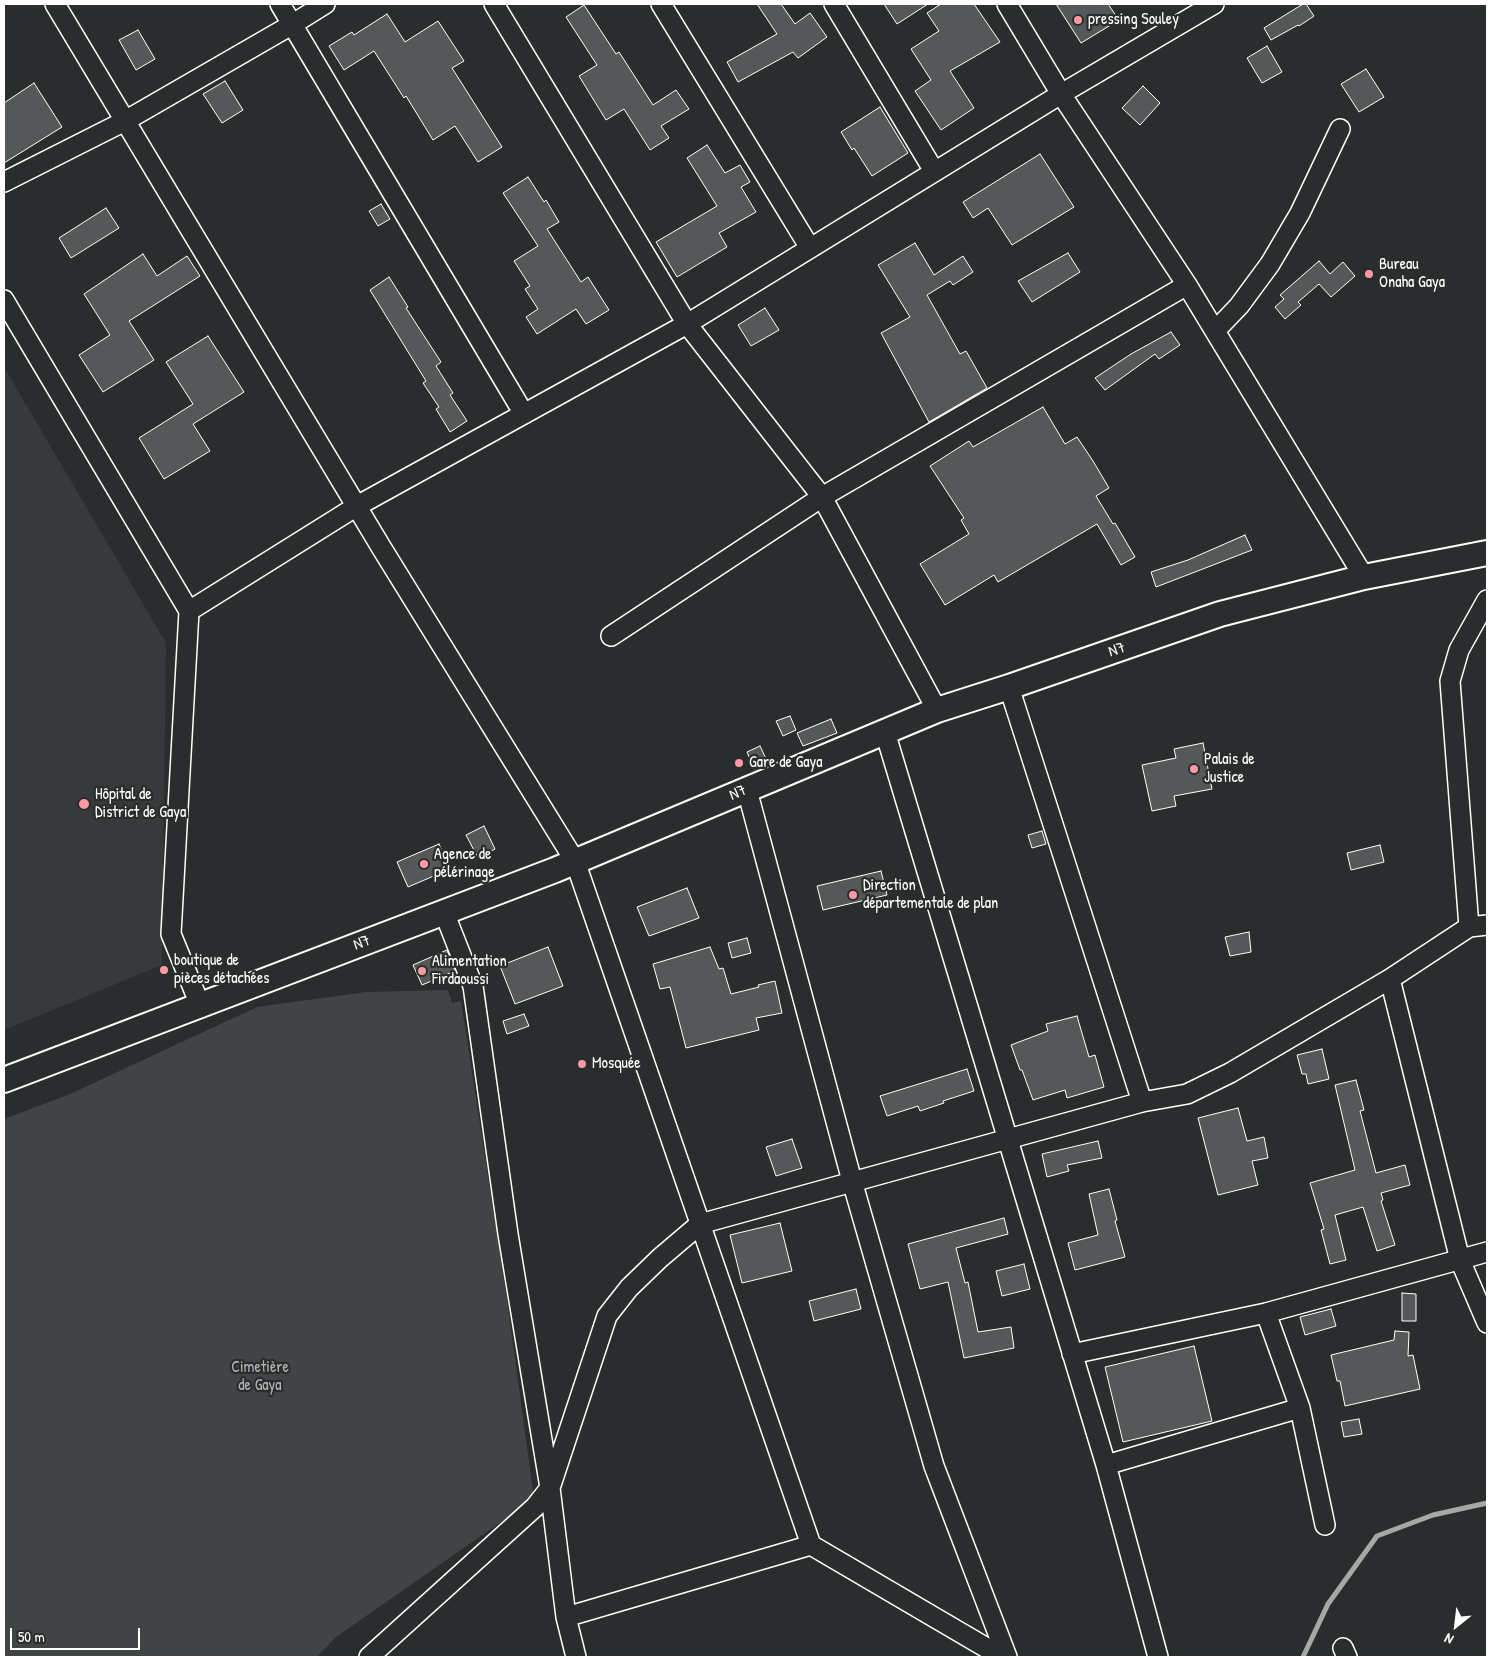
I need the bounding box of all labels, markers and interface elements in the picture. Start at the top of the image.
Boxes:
place label: pressing Souley [1088,10,1179,30]
marker: pressing Souley [1072,14,1084,26]
place label: Bureau Onaha Gaya [1379,255,1445,293]
marker: Bureau Onaha Gaya [1363,268,1375,280]
street label: N7 [1106,638,1128,662]
place label: Palais de Justice [1204,750,1255,788]
place label: Gare de Gaya [749,753,822,773]
marker: Gare de Gaya [733,757,745,769]
marker: Palais de Justice [1188,763,1200,775]
street label: N7 [727,781,749,805]
place label: Hôpital de District de Gaya [95,785,186,823]
marker: Hôpital de District de Gaya [77,797,91,811]
place label: Agence de pélérinage [434,845,495,883]
marker: Agence de pélérinage [418,858,430,870]
place label: Direction départementale de plan [863,876,998,914]
marker: Direction départementale de plan [847,889,859,901]
street label: N7 [351,931,373,955]
place label: boutique de pièces détachées [174,951,269,989]
place label: Alimentation Firdaoussi [432,952,507,990]
marker: boutique de pièces détachées [158,964,170,976]
marker: Alimentation Firdaoussi [416,965,428,977]
place label: Mosquée [592,1054,641,1074]
marker: Mosquée [576,1058,588,1070]
park label: Cimetière de Gaya [231,1358,289,1396]
north arrow [1431,1601,1481,1651]
scale bar [12,1618,142,1650]
text: 50 m [18,1626,45,1647]
text: N [1441,1629,1456,1650]

